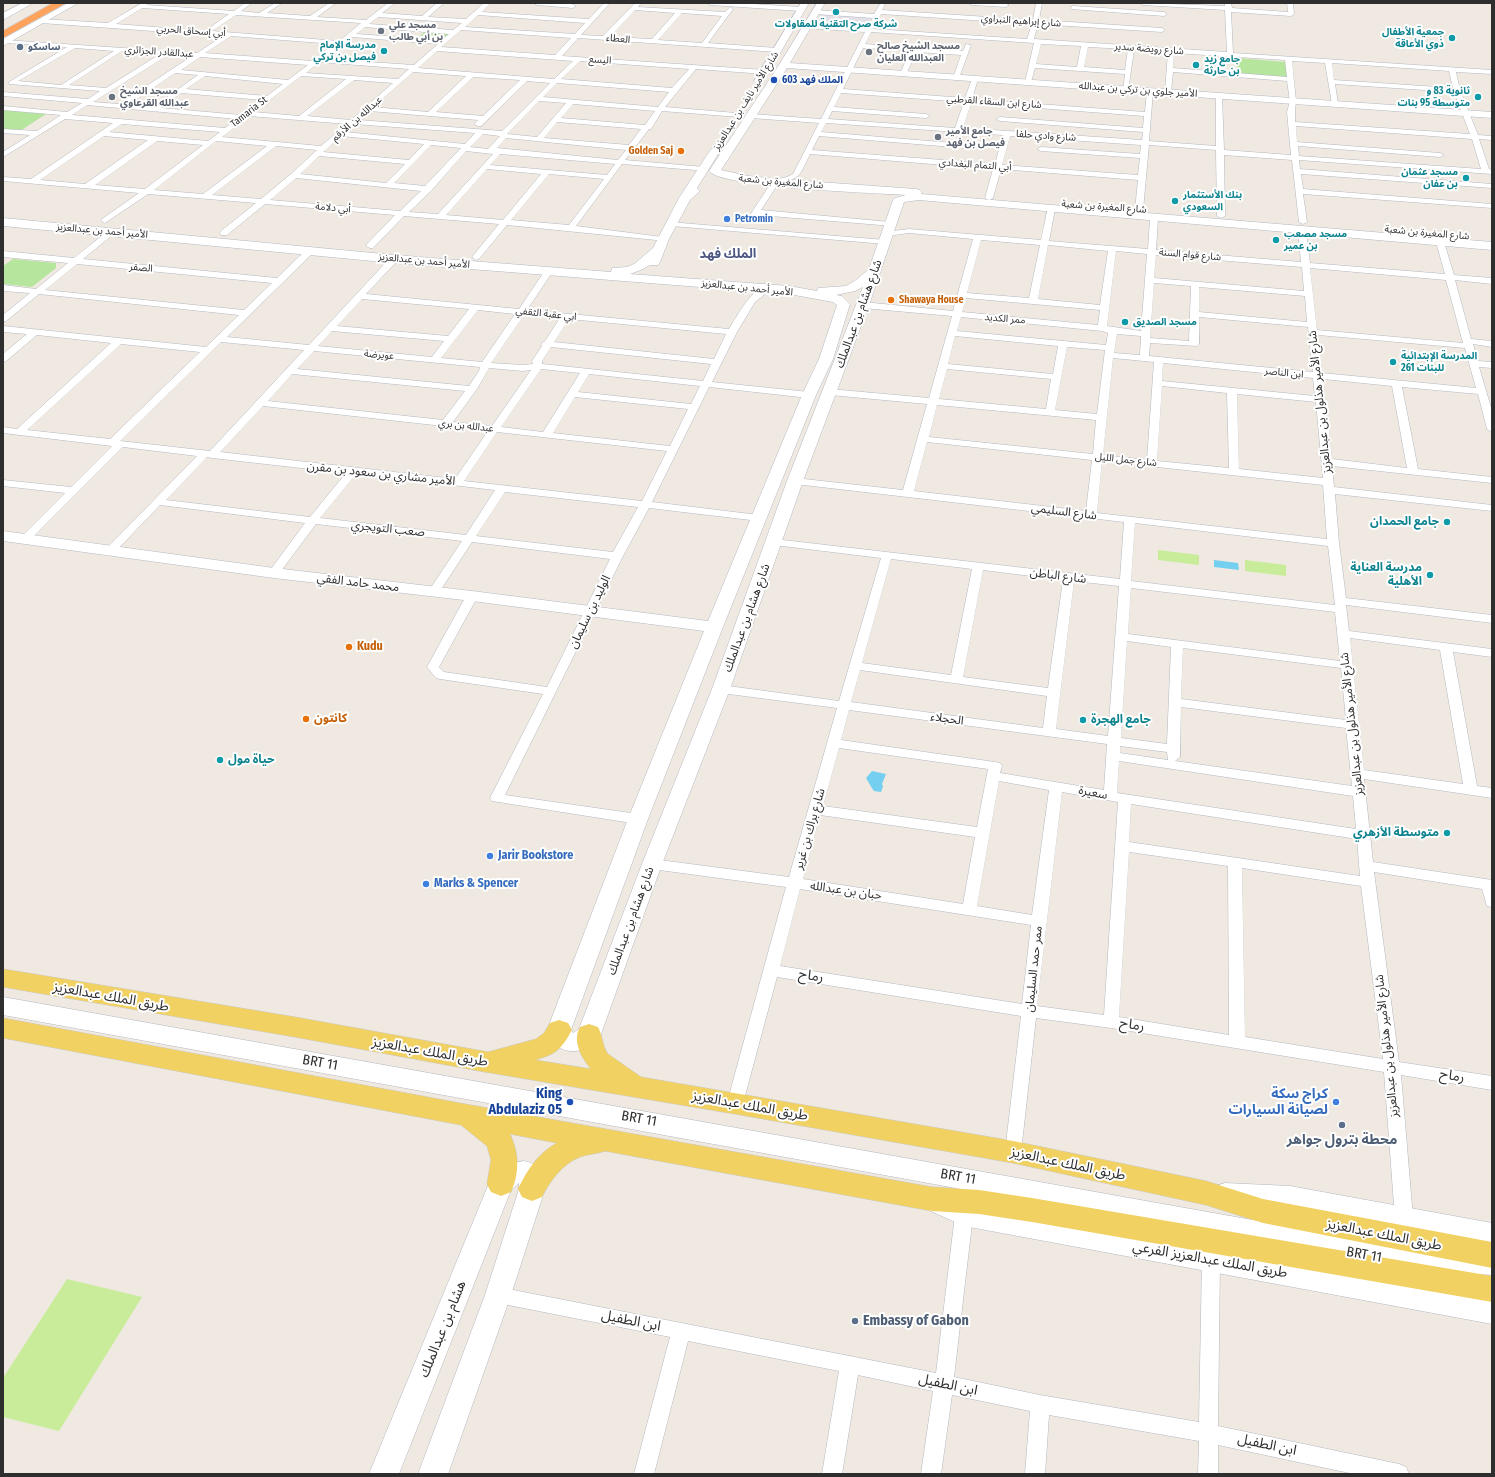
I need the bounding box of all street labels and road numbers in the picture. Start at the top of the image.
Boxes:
street label: شارع إبراهيم النبراوي [980,12,1062,30]
street label: أبي إسحاق الحربي [156,23,226,39]
street label: العطاء [605,32,631,46]
street label: شارع رويضة سدير [1114,41,1184,57]
street label: عبدالقادر الجزائري [124,44,194,60]
street label: شارع الأمير نايف بن عبدالعزيز [711,49,781,153]
street label: اليسع [588,53,612,67]
street label: الأمير جلوي بن تركي بن عبدالله [1078,80,1198,100]
street label: شارع ابن السقاء القرطبي [946,93,1042,111]
street label: Tamaria St [228,94,270,130]
street label: عبدالله بن الأرقم [329,94,385,144]
street label: شارع وادي حلفا [1016,128,1076,144]
street label: أبي التمام البغدادي [938,156,1012,174]
street label: شارع المغيرة بن شعبة [738,172,824,192]
street label: شارع المغيرة بن شعبة [1061,198,1147,216]
street label: أبي دلامة [315,200,351,216]
street label: الأمير أحمد بن عبدالعزيز [56,221,148,241]
street label: شارع المغيرة بن شعبة [1384,223,1470,243]
street label: شارع قوام السنة [1158,246,1222,264]
street label: الأمير أحمد بن عبدالعزيز [378,251,470,271]
street label: شارع هشام بن عبدالملك [833,258,885,370]
street label: الصقر [129,261,153,275]
street label: الأمير أحمد بن عبدالعزيز [701,277,793,299]
street label: ابي عقبة الثقفي [515,305,577,323]
street label: ممر الكديد [984,311,1026,327]
street label: شارع الأمير هذلول بن عبدالعزيز [1305,330,1335,474]
street label: عويرضة [363,348,395,362]
street label: ابن الناصر [1264,365,1304,381]
street label: عبدالله بن بري [438,417,494,435]
street label: شارع جمل الليل [1094,451,1158,469]
street label: الأمير مشاري بن سعود بن مقرن [306,459,456,489]
street label: شارع السليمي [1030,501,1098,523]
street label: صعب التويجري [350,518,426,540]
street label: شارع هشام بن عبدالملك [721,562,773,674]
street label: شارع الباطن [1029,565,1087,587]
street label: محمد حامد الفقي [316,571,400,595]
street label: الوليد بن سليمان [566,573,614,651]
street label: شارع الأمير هذلول بن عبدالعزيز [1337,652,1367,796]
street label: الحجلاء [929,710,965,728]
street label: سعيرة [1077,783,1109,803]
street label: شارع براك بن غرير [792,787,828,871]
street label: شارع هشام بن عبدالملك [605,865,657,977]
street label: حبان بن عبدالله [809,879,883,903]
street label: ممر حمد السليمان [1022,925,1046,1013]
street label: رماح [797,966,825,986]
street label: شارع الأمير هذلول بن عبدالعزيز [1372,974,1402,1118]
street label: طريق الملك عبدالعزيز [52,979,170,1015]
street label: رماح [1118,1015,1146,1035]
street label: طريق الملك عبدالعزيز [371,1034,489,1070]
street label: BRT 11 [301,1052,339,1074]
street label: رماح [1438,1066,1466,1086]
street label: طريق الملك عبدالعزيز [691,1088,809,1124]
street label: BRT 11 [620,1108,658,1130]
street label: طريق الملك عبدالعزيز [1009,1144,1127,1184]
street label: BRT 11 [939,1166,977,1188]
street label: طريق الملك عبدالعزيز [1325,1216,1443,1254]
street label: طريق الملك عبدالعزيز الفرعي [1131,1238,1289,1282]
street label: BRT 11 [1345,1244,1383,1266]
street label: هشام بن عبدالملك [416,1278,470,1380]
street label: ابن الطفيل [600,1307,662,1335]
street label: ابن الطفيل [917,1371,979,1399]
street label: ابن الطفيل [1236,1431,1298,1459]

